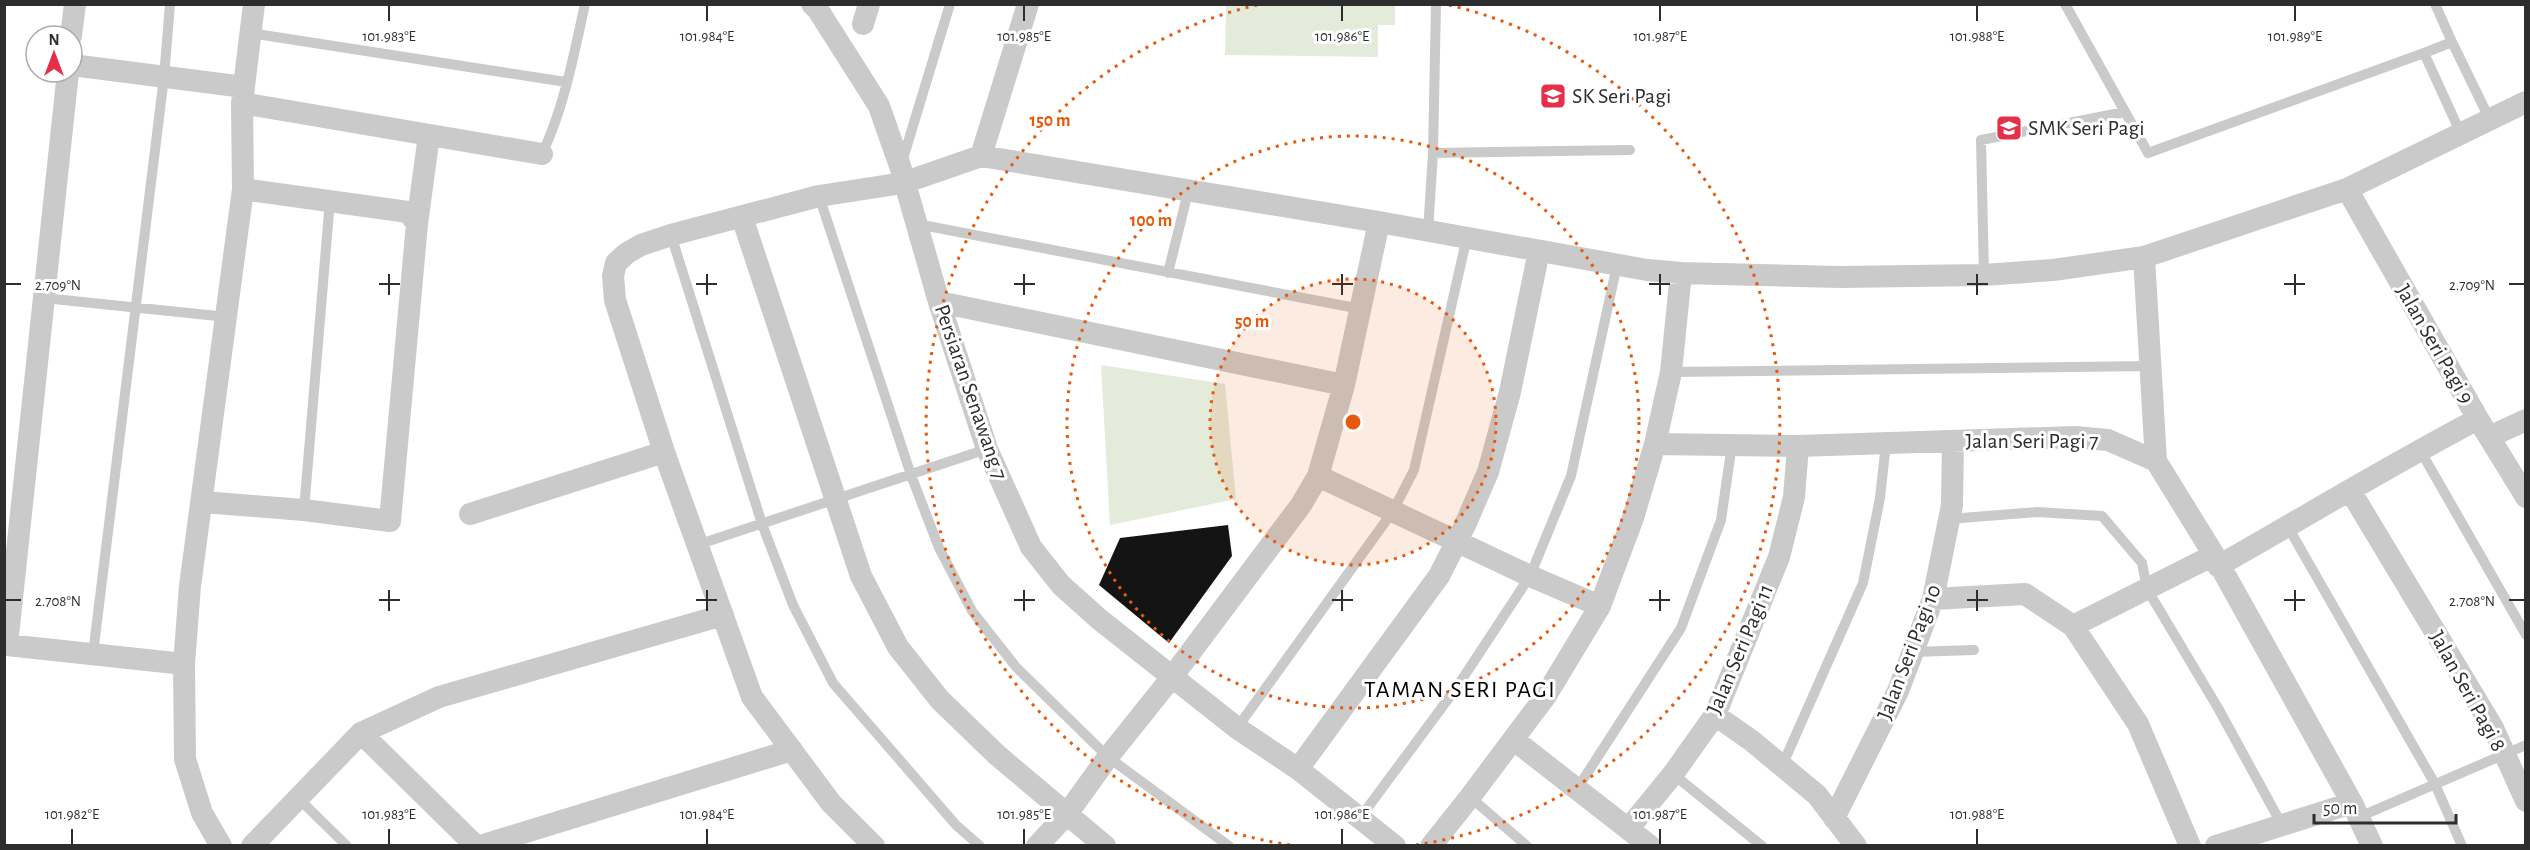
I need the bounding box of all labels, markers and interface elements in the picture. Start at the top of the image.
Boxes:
north arrow [24,24,84,84]
text: 101.983°E [362,29,416,44]
text: 101.984°E [680,29,734,44]
text: 101.985°E [997,29,1051,44]
text: 101.986°E [1315,29,1369,44]
text: 101.987°E [1633,29,1687,44]
text: 101.988°E [1950,29,2004,44]
text: 101.989°E [2268,29,2322,44]
text: N [48,32,60,48]
school or university icon: SK Seri Pagi [1538,81,1568,111]
place label: SK Seri Pagi [1572,85,1671,107]
text: 150 m [1030,112,1070,130]
school or university icon: SMK Seri Pagi [1994,113,2024,143]
place label: SMK Seri Pagi [2028,117,2145,139]
text: 100 m [1130,212,1172,230]
text: 2.709°N [35,278,81,293]
text: 2.709°N [2449,278,2495,293]
street label: Jalan Seri Pagi 9 [2392,280,2478,408]
street label: Persiaran Senawang 7 [931,302,1011,482]
text: 50 m [1235,313,1269,331]
centre of rings [1343,412,1363,432]
street label: Jalan Seri Pagi 7 [1966,430,2098,452]
street label: Jalan Seri Pagi 11 [1703,581,1777,717]
street label: Jalan Seri Pagi 10 [1873,581,1945,723]
text: 2.708°N [35,594,81,609]
text: 2.708°N [2449,594,2495,609]
street label: Jalan Seri Pagi 8 [2426,627,2510,755]
district label: TAMAN SERI PAGI [1364,678,1556,702]
scale bar [2314,787,2456,825]
text: 50 m [2323,800,2357,818]
text: 101.982°E [45,807,99,822]
text: 101.983°E [362,807,416,822]
text: 101.984°E [680,807,734,822]
text: 101.985°E [997,807,1051,822]
text: 101.986°E [1315,807,1369,822]
text: 101.987°E [1633,807,1687,822]
text: 101.988°E [1950,807,2004,822]

